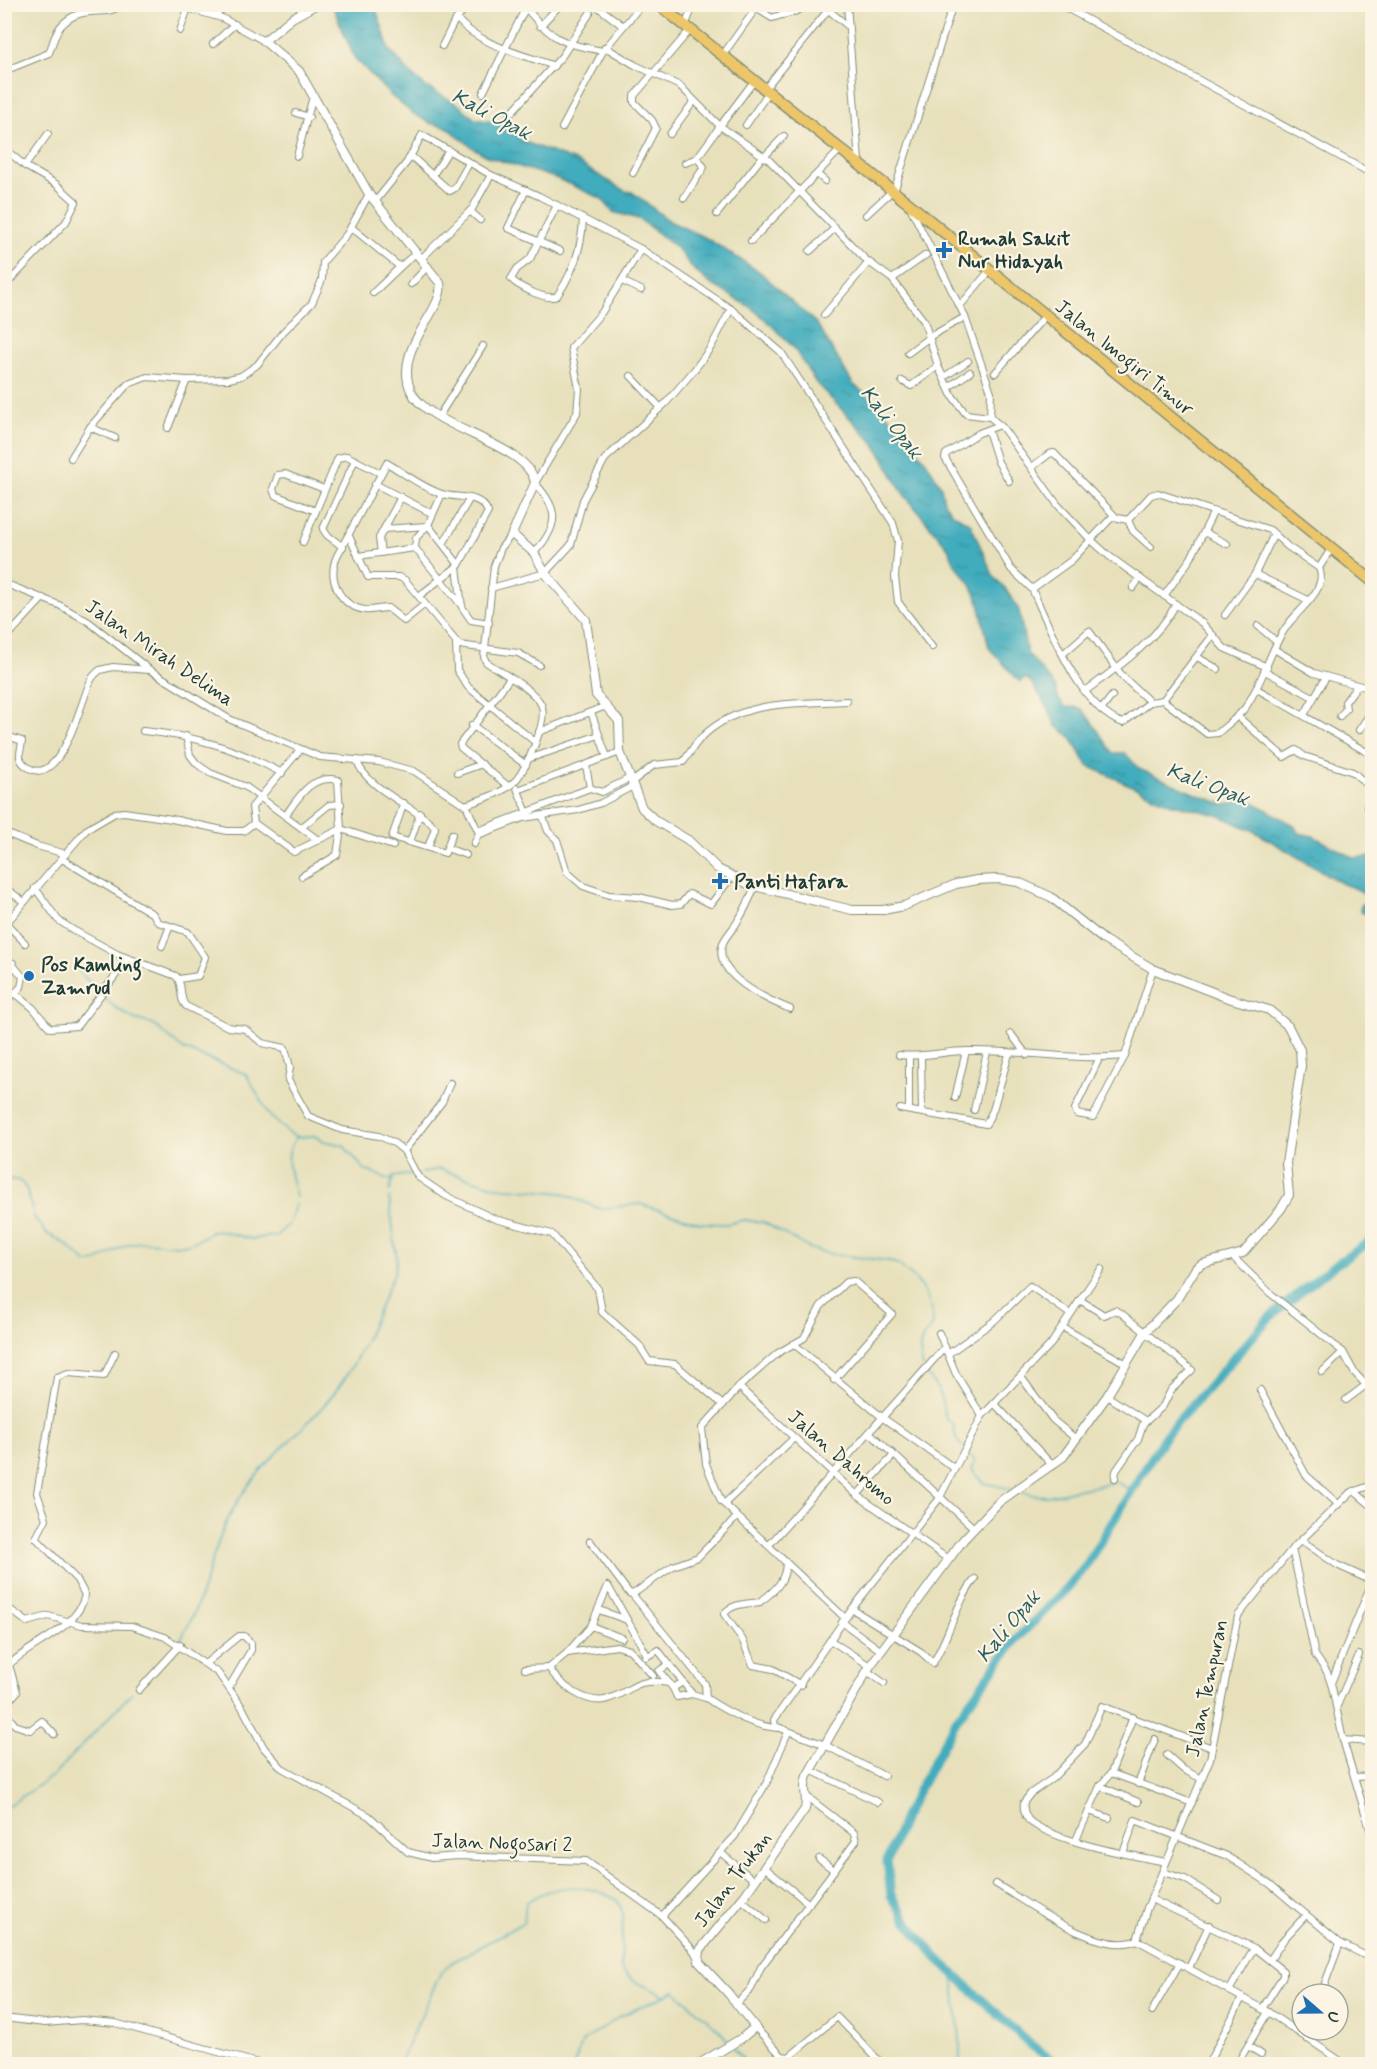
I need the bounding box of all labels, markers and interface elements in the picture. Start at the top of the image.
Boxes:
water label: Kali Opak [447,82,537,148]
place label: Rumah Sakit Nur Hidayah [958,226,1071,276]
marker: Rumah Sakit Nur Hidayah [935,241,953,259]
street label: Jalan Imogiri Timur [1048,294,1200,425]
water label: Kali Opak [854,380,930,466]
street label: Jalan Mirah Delima [80,593,239,713]
water label: Kali Opak [1162,756,1254,814]
place label: Panti Hafara [734,869,849,896]
marker: Panti Hafara [711,872,729,890]
place label: Pos Kamling Zamrud [41,952,142,1002]
marker: Pos Kamling Zamrud [22,969,36,983]
street label: Jalan Dahromo [782,1404,901,1512]
water label: Kali Opak [970,1584,1048,1669]
street label: Jalan Tempuran [1180,1617,1235,1760]
street label: Jalan Trukan [688,1826,778,1933]
street label: Jalan Nogosari 2 [431,1828,573,1861]
north arrow [1290,1982,1350,2042]
text: U [1321,2008,1344,2025]

